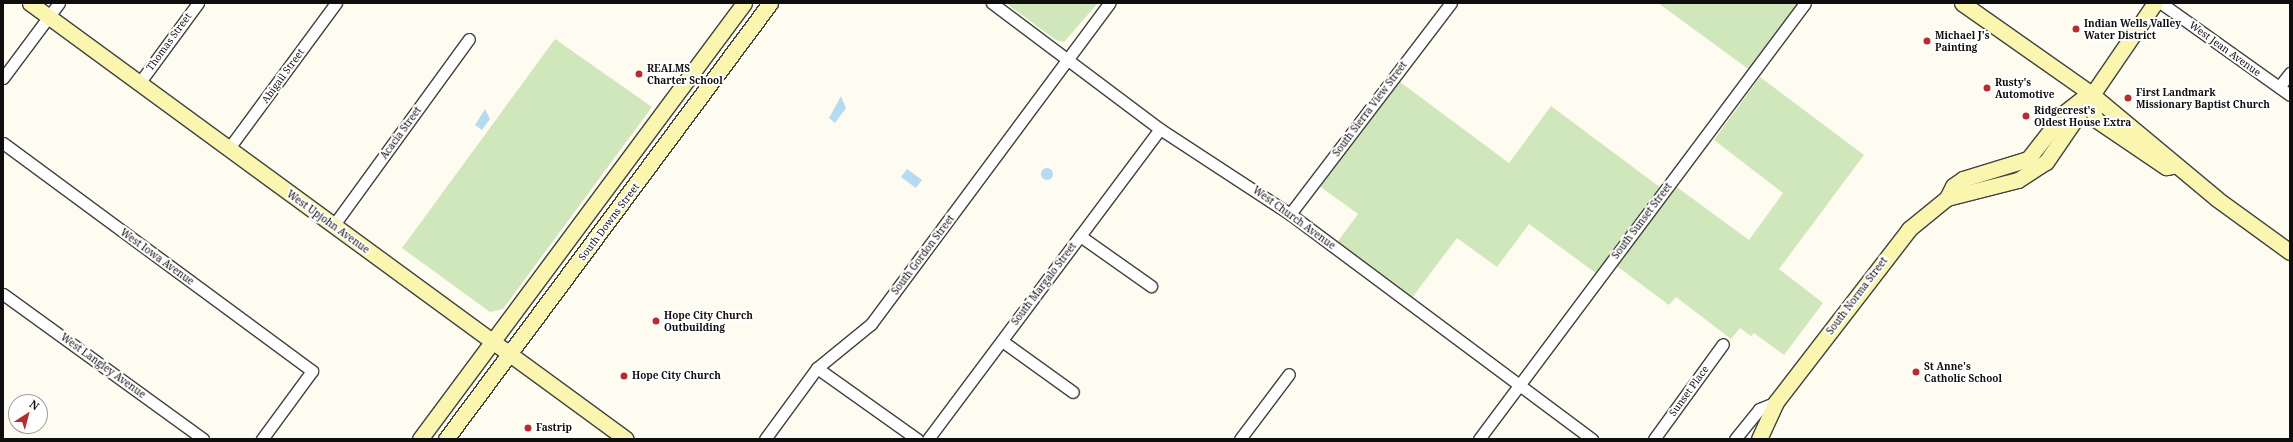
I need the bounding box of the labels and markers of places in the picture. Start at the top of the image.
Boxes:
place label: Indian Wells Valley Water District [2084,17,2181,40]
marker: Indian Wells Valley Water District [2071,24,2081,34]
place label: Michael J's Painting [1935,29,1989,52]
marker: Michael J's Painting [1922,36,1932,46]
place label: REALMS Charter School [647,62,723,86]
marker: REALMS Charter School [634,69,644,79]
place label: Rusty's Automotive [1995,76,2055,100]
marker: Rusty's Automotive [1982,83,1992,93]
place label: First Landmark Missionary Baptist Church [2136,86,2270,110]
marker: First Landmark Missionary Baptist Church [2123,93,2133,103]
place label: Ridgecrest's Oldest House Extra [2034,104,2131,128]
marker: Ridgecrest's Oldest House Extra [2021,111,2031,121]
place label: Hope City Church Outbuilding [664,309,753,332]
marker: Hope City Church Outbuilding [651,316,661,326]
place label: St Anne's Catholic School [1924,360,2002,384]
marker: St Anne's Catholic School [1911,367,1921,377]
place label: Hope City Church [632,370,721,382]
marker: Hope City Church [619,371,629,381]
place label: Fastrip [536,422,572,434]
marker: Fastrip [523,423,533,433]

